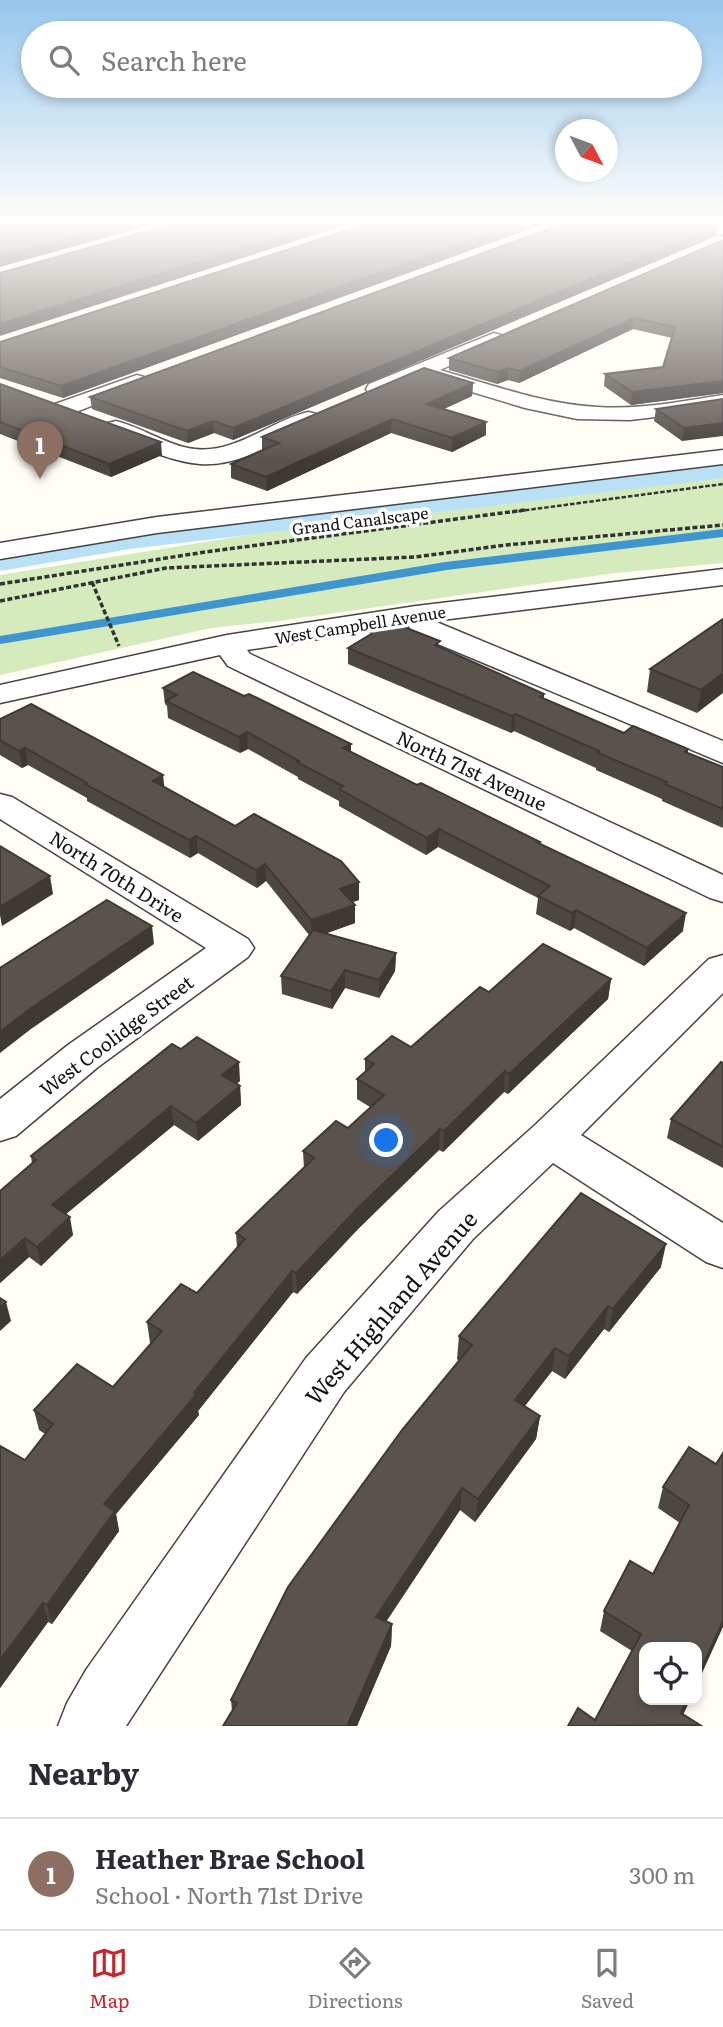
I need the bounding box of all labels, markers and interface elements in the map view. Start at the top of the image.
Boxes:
search box [21,21,702,98]
text: Search here [101,40,247,79]
icon: search [45,41,83,79]
north arrow [555,119,618,182]
pin: 1 [17,421,63,479]
street label: Grand Canalscape [290,500,430,540]
street label: West Campbell Avenue [273,599,447,649]
street label: North 71st Avenue [392,723,552,817]
street label: North 70th Drive [45,823,190,929]
street label: West Coolidge Street [33,968,199,1102]
your location [369,1123,403,1157]
street label: West Highland Avenue [296,1202,484,1412]
map controls [639,1642,702,1705]
button: locate [639,1642,702,1705]
text: Nearby [28,1750,139,1794]
text: Heather Brae School [95,1838,365,1877]
text: 1 [46,1857,56,1891]
text: 300 m [629,1857,695,1891]
text: School · North 71st Drive [95,1877,363,1911]
tab: Map [89,1944,130,2014]
tab: Directions [308,1944,403,2014]
tab: Saved [581,1944,634,2014]

